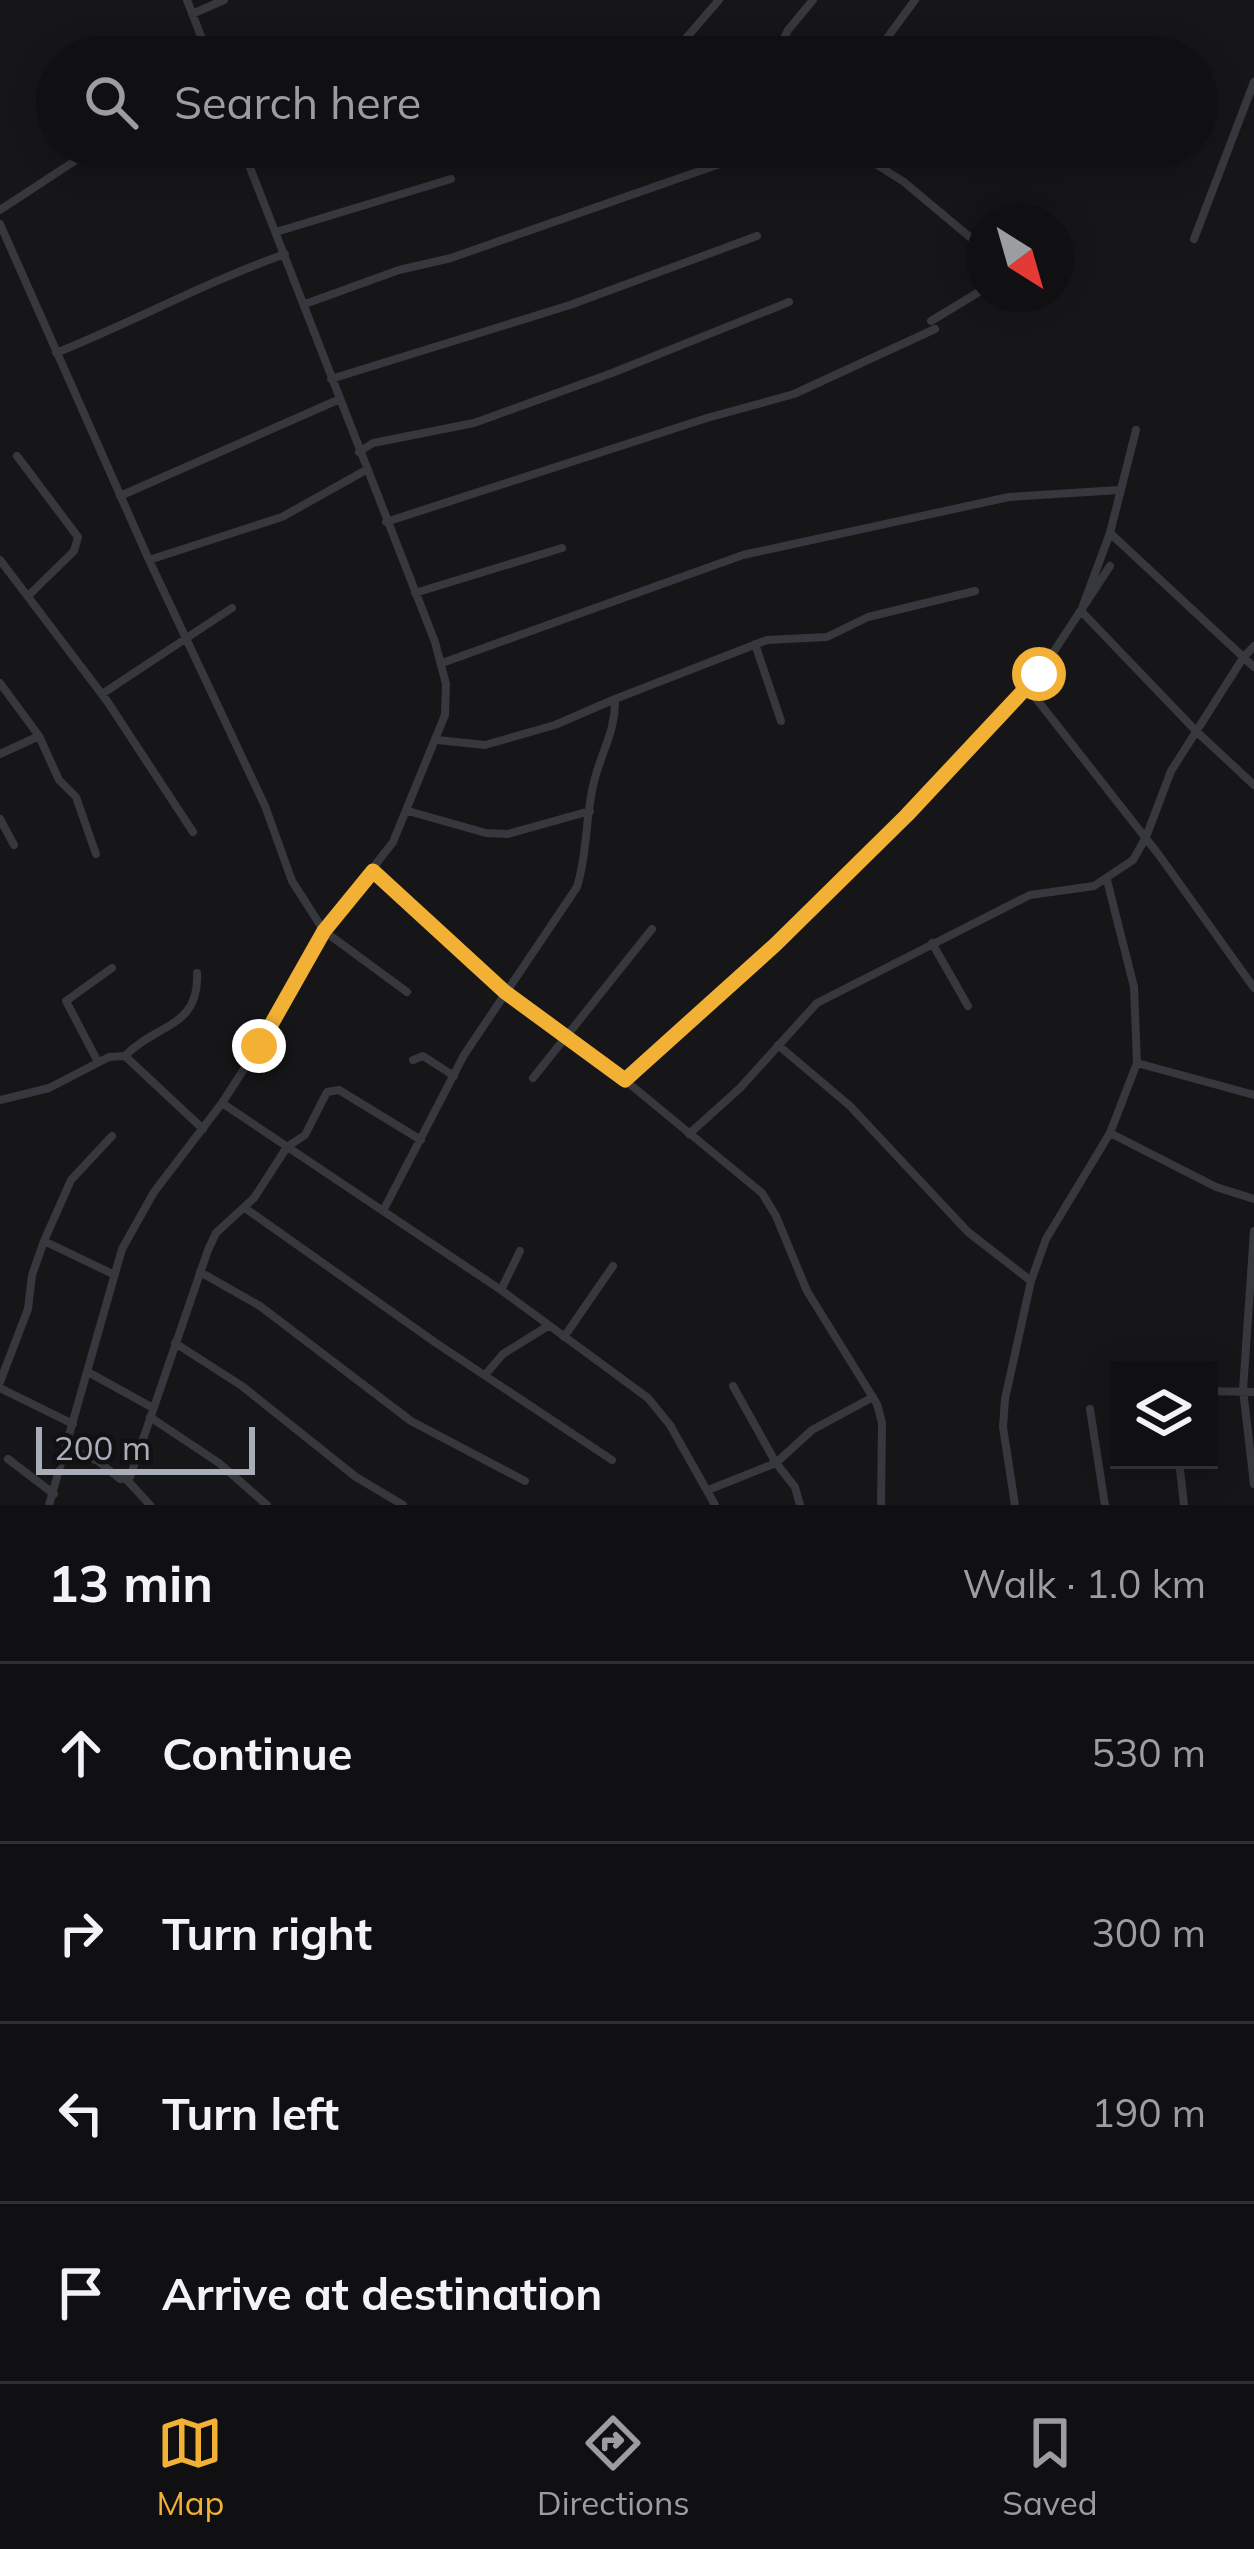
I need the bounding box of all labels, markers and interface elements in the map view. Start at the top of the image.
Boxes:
search box [36,36,1218,168]
icon: search [78,69,144,135]
text: Search here [174,74,421,130]
north arrow [966,204,1074,312]
route start [1012,647,1066,701]
route end [232,1019,286,1073]
map controls [1110,1361,1218,1469]
button: layers [1110,1361,1218,1469]
scale bar [36,1421,255,1474]
text: 200 m [54,1427,151,1468]
text: 13 min [48,1551,213,1615]
text: Walk · 1.0 km [963,1559,1206,1608]
icon: ahead [48,1720,114,1786]
text: Continue [162,1725,352,1781]
text: 530 m [1091,1728,1206,1777]
icon: right [48,1900,114,1966]
text: Turn right [162,1905,372,1961]
text: 300 m [1091,1908,1206,1957]
icon: left [48,2080,114,2146]
text: Turn left [162,2085,339,2141]
text: 190 m [1091,2088,1206,2137]
icon: arrive [48,2260,114,2326]
text: Arrive at destination [162,2265,602,2321]
tab: Map [156,2410,224,2523]
tab: Directions [537,2410,690,2523]
tab: Saved [1002,2410,1098,2523]

